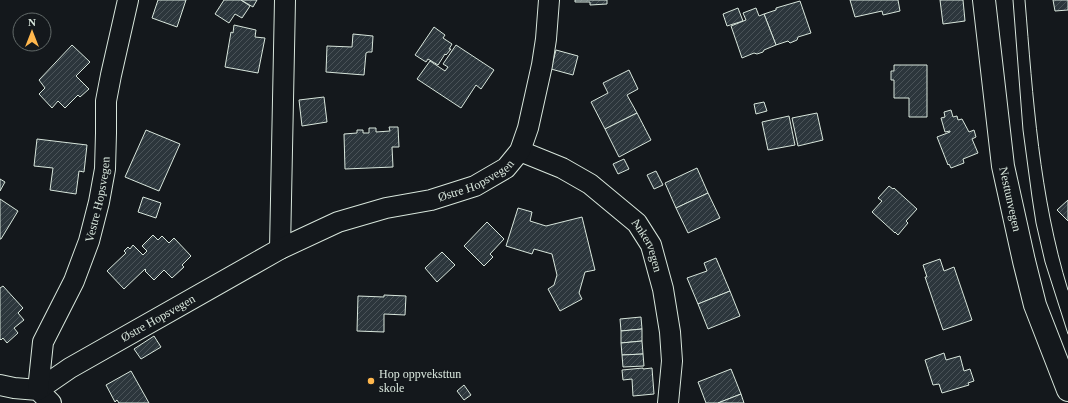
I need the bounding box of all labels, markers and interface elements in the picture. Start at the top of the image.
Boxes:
north arrow [12,12,52,52]
text: N [28,16,36,28]
street label: Vestre Hopsvegen [82,157,112,244]
street label: Østre Hopsvegen [436,157,517,204]
street label: Nesttunvegen [996,165,1024,233]
street label: Ankervegen [629,214,665,273]
street label: Østre Hopsvegen [118,292,198,345]
place label: Hop oppveksttun skole [379,367,461,395]
marker: Hop oppveksttun skole [366,376,376,386]

